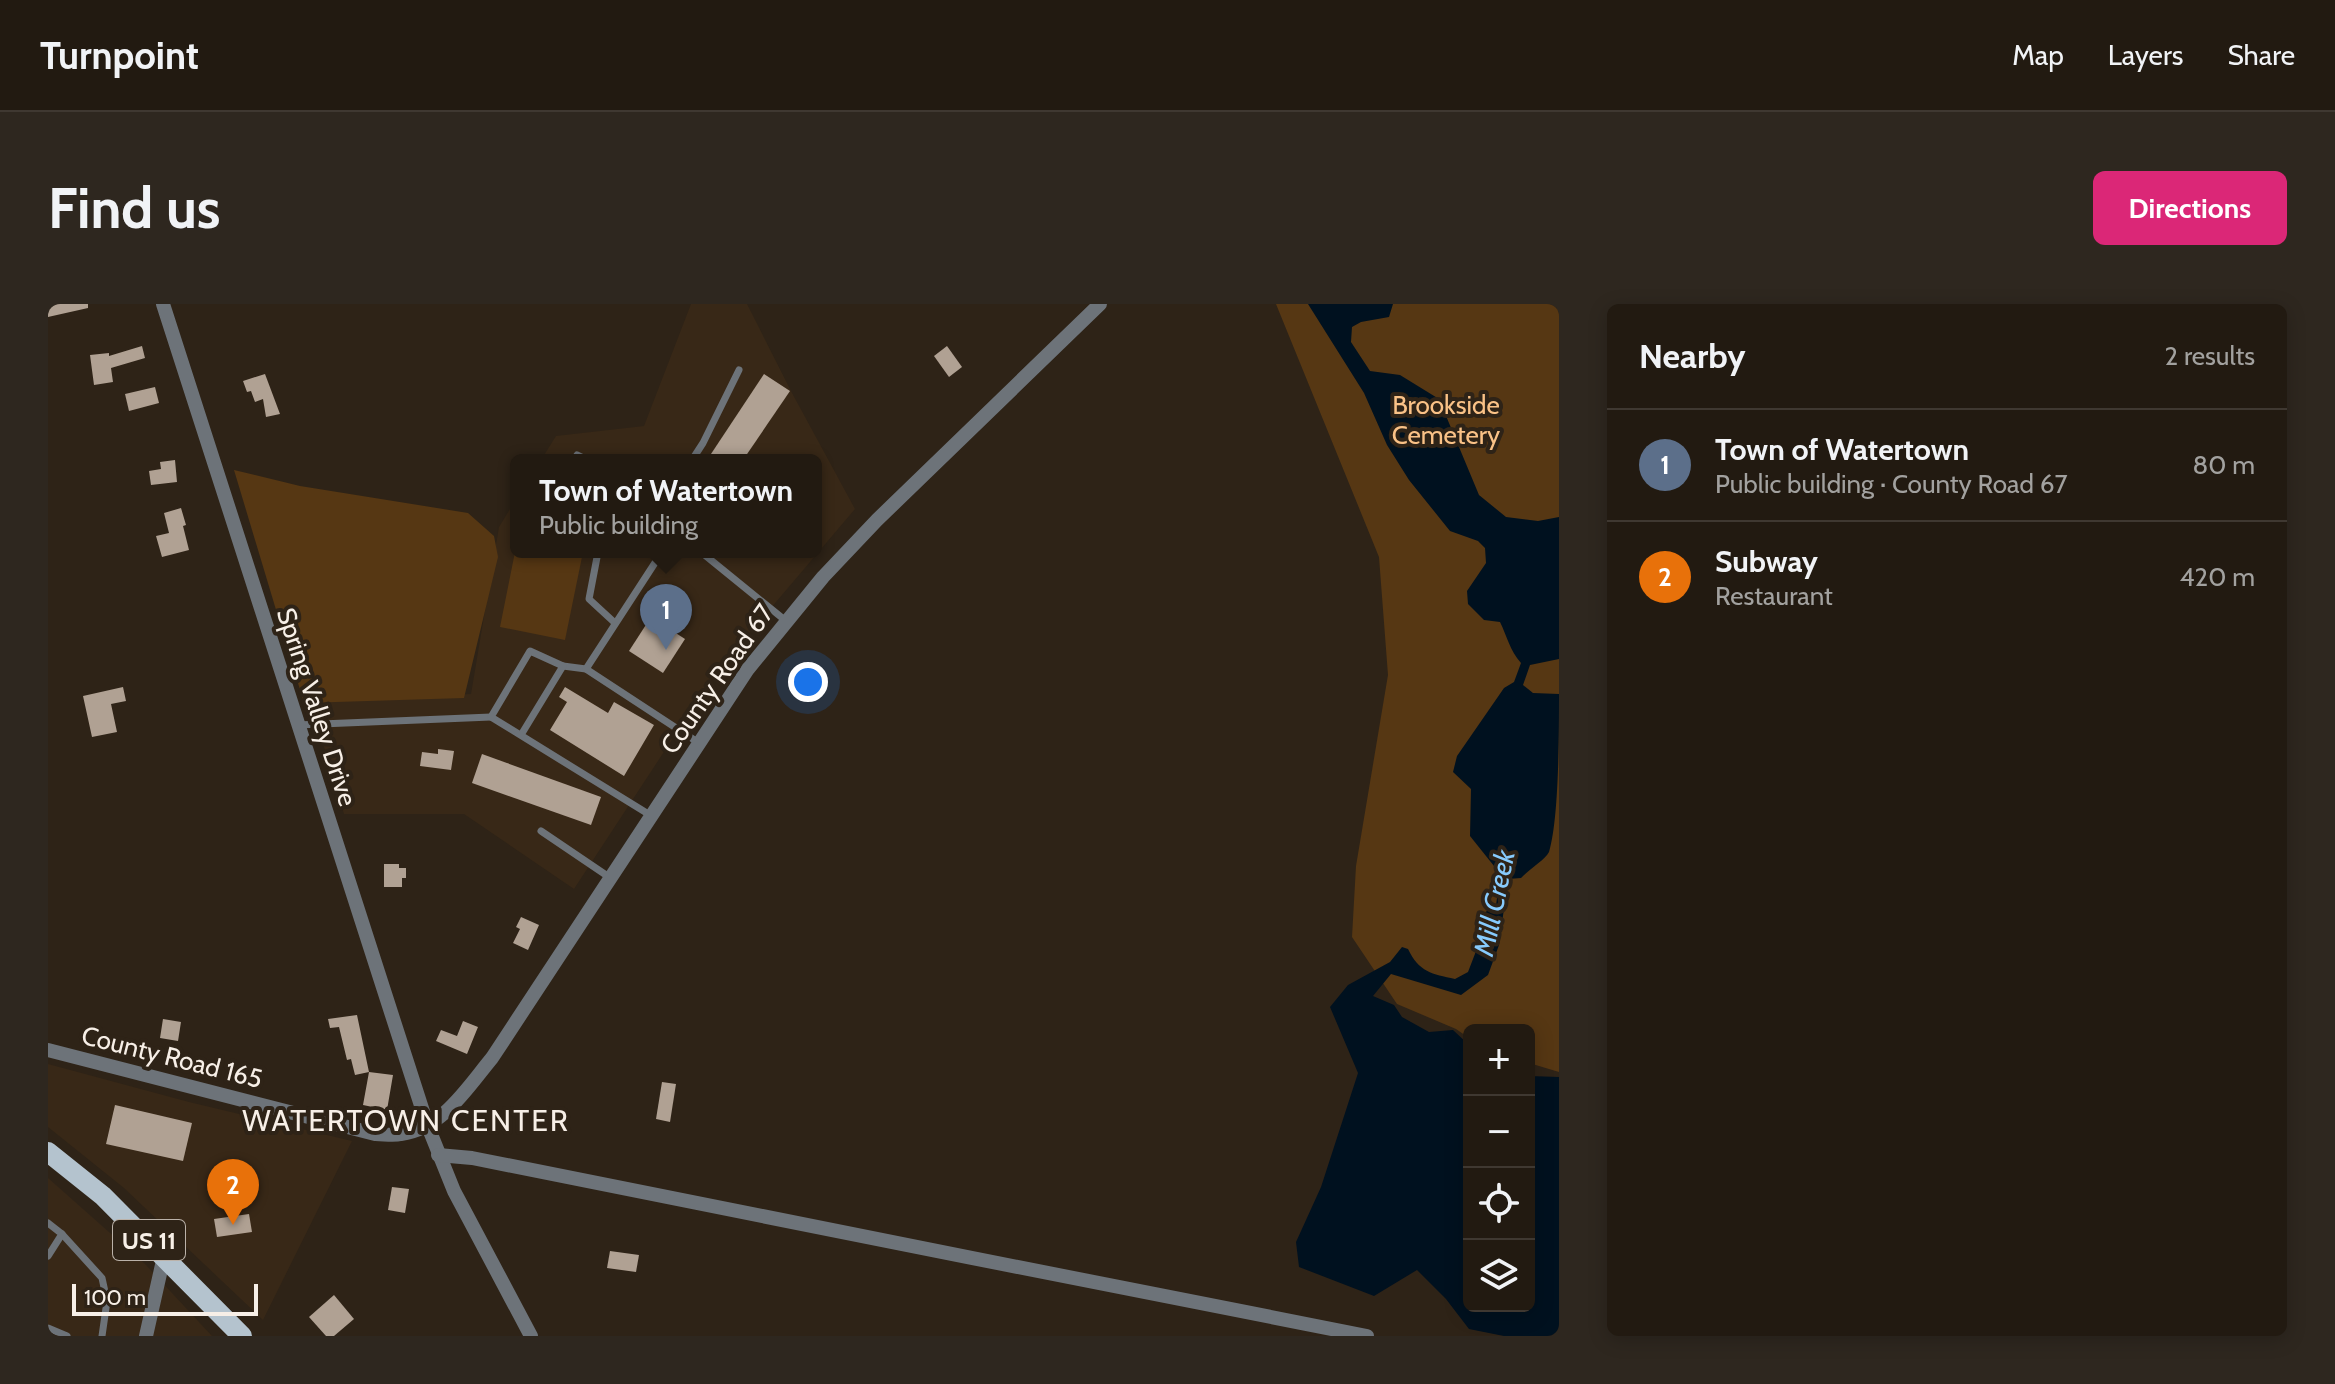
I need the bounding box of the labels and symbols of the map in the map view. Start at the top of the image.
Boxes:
park label: Brookside Cemetery [1392,389,1500,451]
pin: 1 [640,584,692,650]
street label: County Road 67 [654,598,780,760]
street label: Spring Valley Drive [270,604,364,810]
your location [788,662,828,702]
water label: Mill Creek [1466,846,1522,960]
street label: County Road 165 [78,1019,266,1095]
district label: WATERTOWN CENTER [242,1102,570,1139]
pin: 2 [207,1159,259,1225]
road number: US 11 [113,1220,185,1260]
scale bar [72,1280,258,1316]

